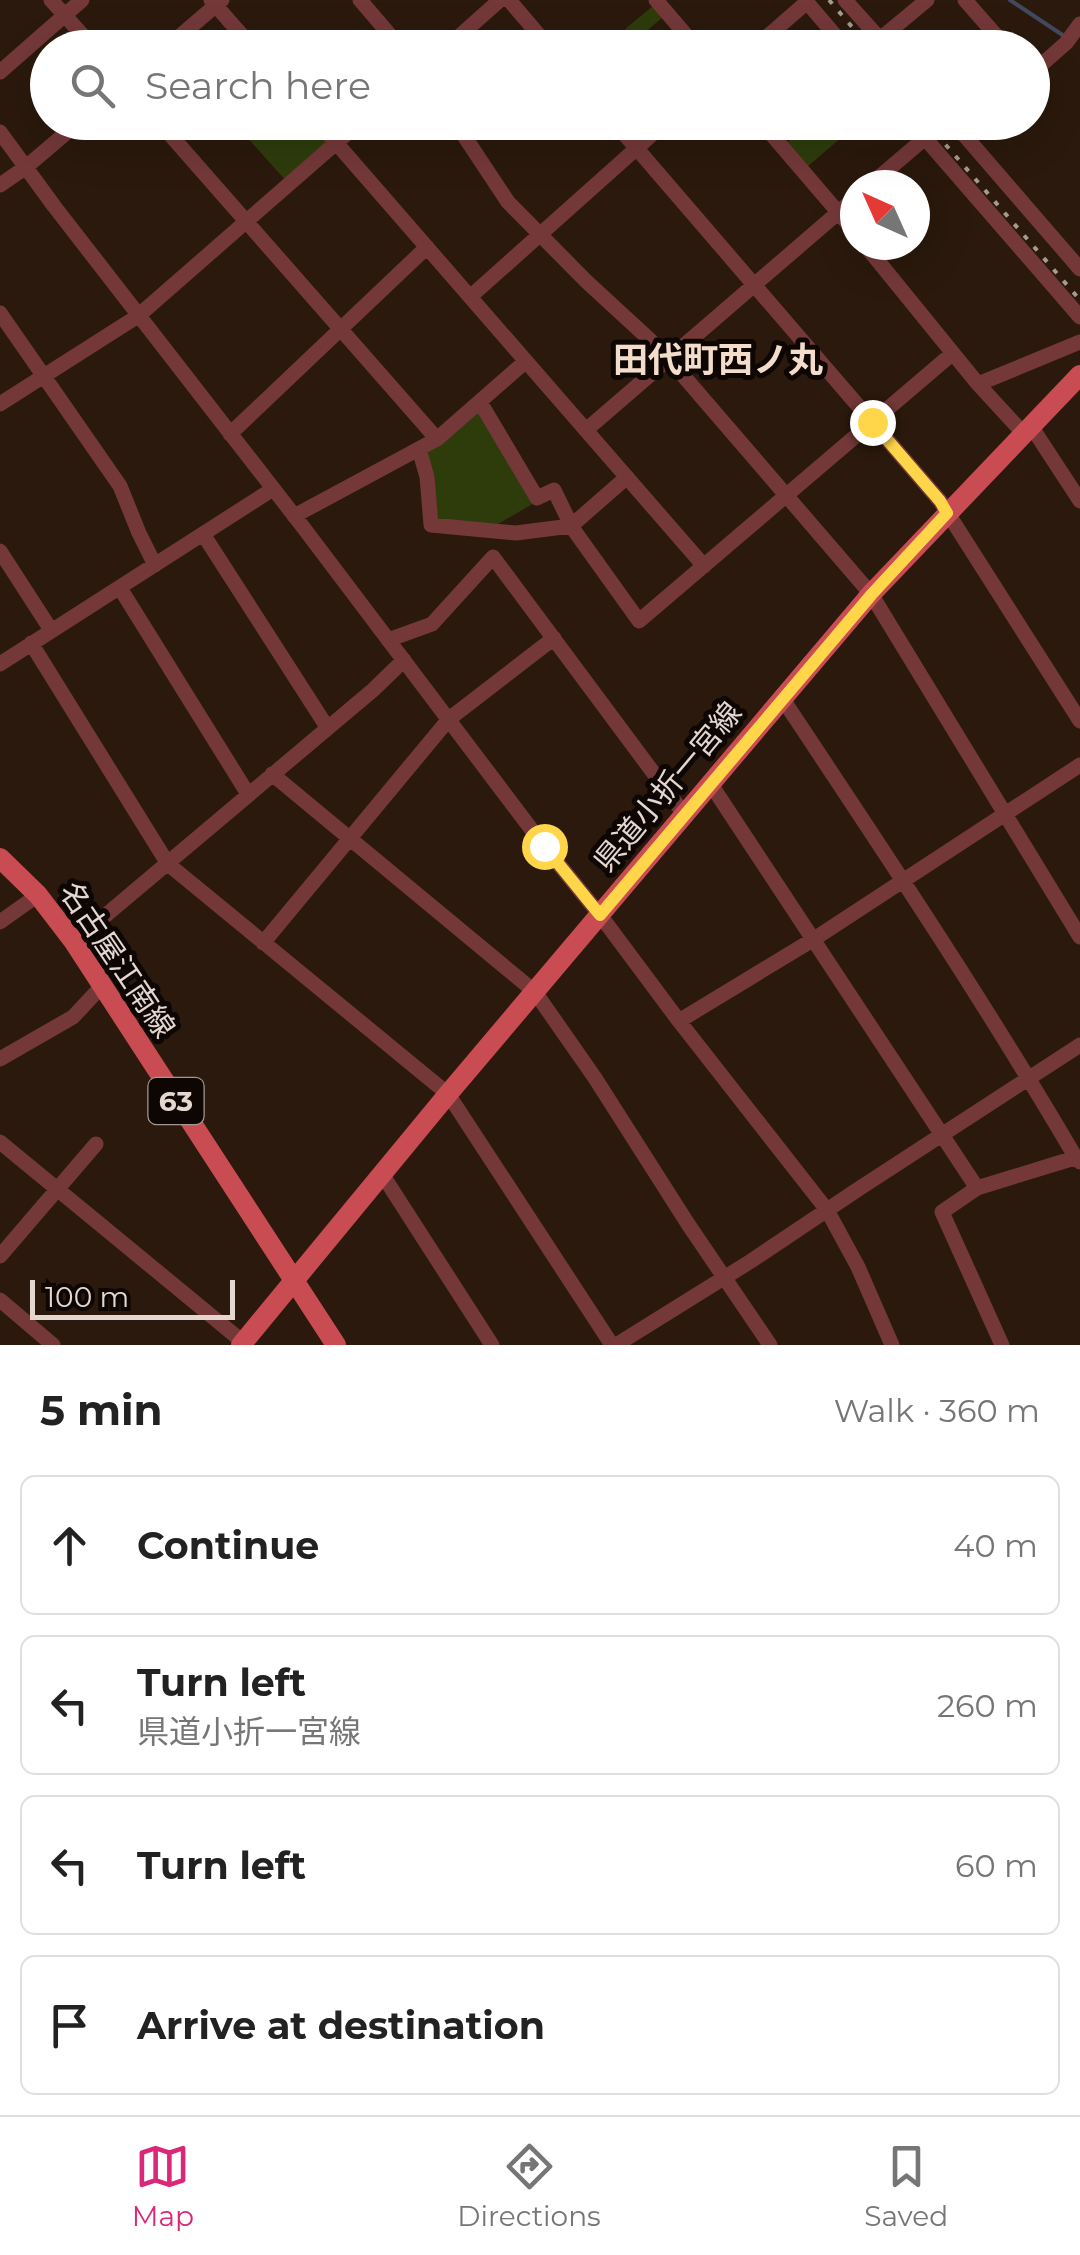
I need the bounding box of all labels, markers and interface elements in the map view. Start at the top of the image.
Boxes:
search box [30,30,1050,140]
icon: search [65,58,120,113]
text: Search here [145,62,371,109]
north arrow [840,170,930,260]
district label: 田代町西ノ丸 [613,338,823,381]
route end [850,400,896,446]
street label: 県道小折一宮線 [586,694,749,879]
route start [522,824,568,870]
street label: 名古屋江南線 [52,875,183,1045]
road number: 63 [148,1078,204,1124]
scale bar [30,1275,235,1320]
text: 100 m [45,1280,129,1314]
text: 5 min [40,1384,163,1436]
text: Walk · 360 m [834,1391,1040,1430]
icon: ahead [42,1518,97,1573]
text: Continue [137,1522,319,1569]
text: 40 m [953,1526,1038,1565]
text: Turn left [137,1659,306,1706]
icon: left [42,1678,97,1733]
text: 260 m [937,1686,1038,1725]
text: 県道小折一宮線 [137,1712,361,1751]
icon: left [42,1838,97,1893]
text: Turn left [137,1842,306,1889]
text: 60 m [955,1846,1038,1885]
icon: arrive [42,1998,97,2053]
text: Arrive at destination [137,2002,545,2049]
tab: Map [132,2139,194,2233]
tab: Directions [457,2139,601,2233]
tab: Saved [864,2139,948,2233]

